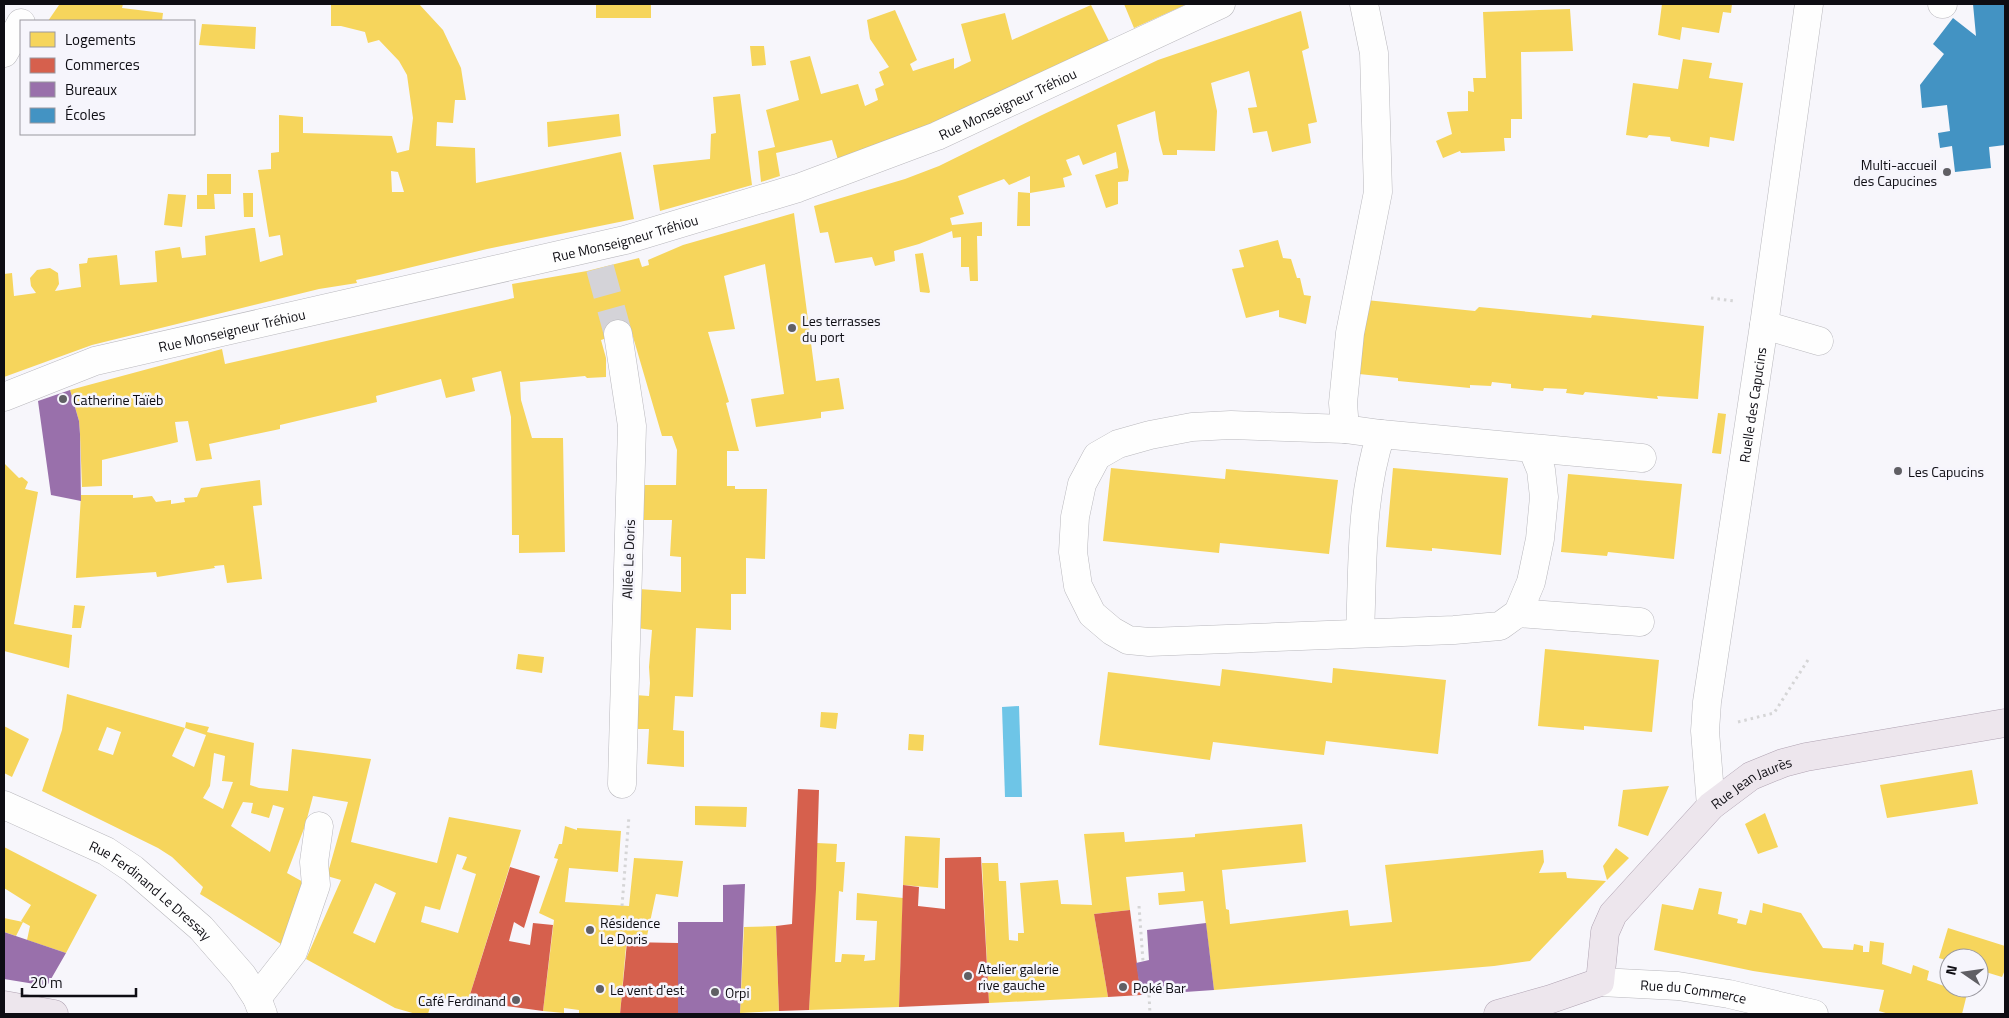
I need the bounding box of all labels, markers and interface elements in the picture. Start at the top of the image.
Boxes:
legend [20,20,195,135]
text: Logements [65,28,136,51]
text: Commerces [65,53,140,76]
street label: Rue Monseigneur Tréhiou [935,62,1080,145]
text: Bureaux [65,78,117,101]
text: Écoles [65,103,106,126]
place label: Multi-accueil des Capucines [1853,154,1937,191]
marker: Multi-accueil des Capucines [1941,166,1953,178]
street label: Rue Monseigneur Tréhiou [550,208,700,267]
street label: Rue Monseigneur Tréhiou [156,303,307,357]
place label: Les terrasses du port [802,310,881,347]
marker: Les terrasses du port [786,322,798,334]
street label: Ruelle des Capucins [1733,345,1771,464]
place label: Catherine Taïeb [73,389,163,410]
marker: Catherine Taïeb [57,393,69,405]
place label: Les Capucins [1908,461,1984,482]
marker: Les Capucins [1892,465,1904,477]
street label: Allée Le Doris [616,519,640,599]
street label: Rue Jean Jaurès [1706,751,1794,814]
street label: Rue Ferdinand Le Dressay [86,834,218,945]
place label: Résidence Le Doris [600,912,660,949]
marker: Résidence Le Doris [584,924,596,936]
north arrow [1939,948,1989,998]
place label: Atelier galerie rive gauche [978,958,1059,995]
text: N [1940,963,1962,977]
scale bar [22,966,136,998]
marker: Atelier galerie rive gauche [962,970,974,982]
text: 20 m [30,971,63,994]
street label: Rue du Commerce [1640,974,1749,1008]
place label: Poké Bar [1133,977,1186,998]
place label: Le vent d'est [610,979,685,1000]
marker: Poké Bar [1117,981,1129,993]
place label: Orpi [725,982,750,1003]
marker: Le vent d'est [594,983,606,995]
marker: Orpi [709,986,721,998]
place label: Café Ferdinand [418,990,506,1011]
marker: Café Ferdinand [510,994,522,1006]

